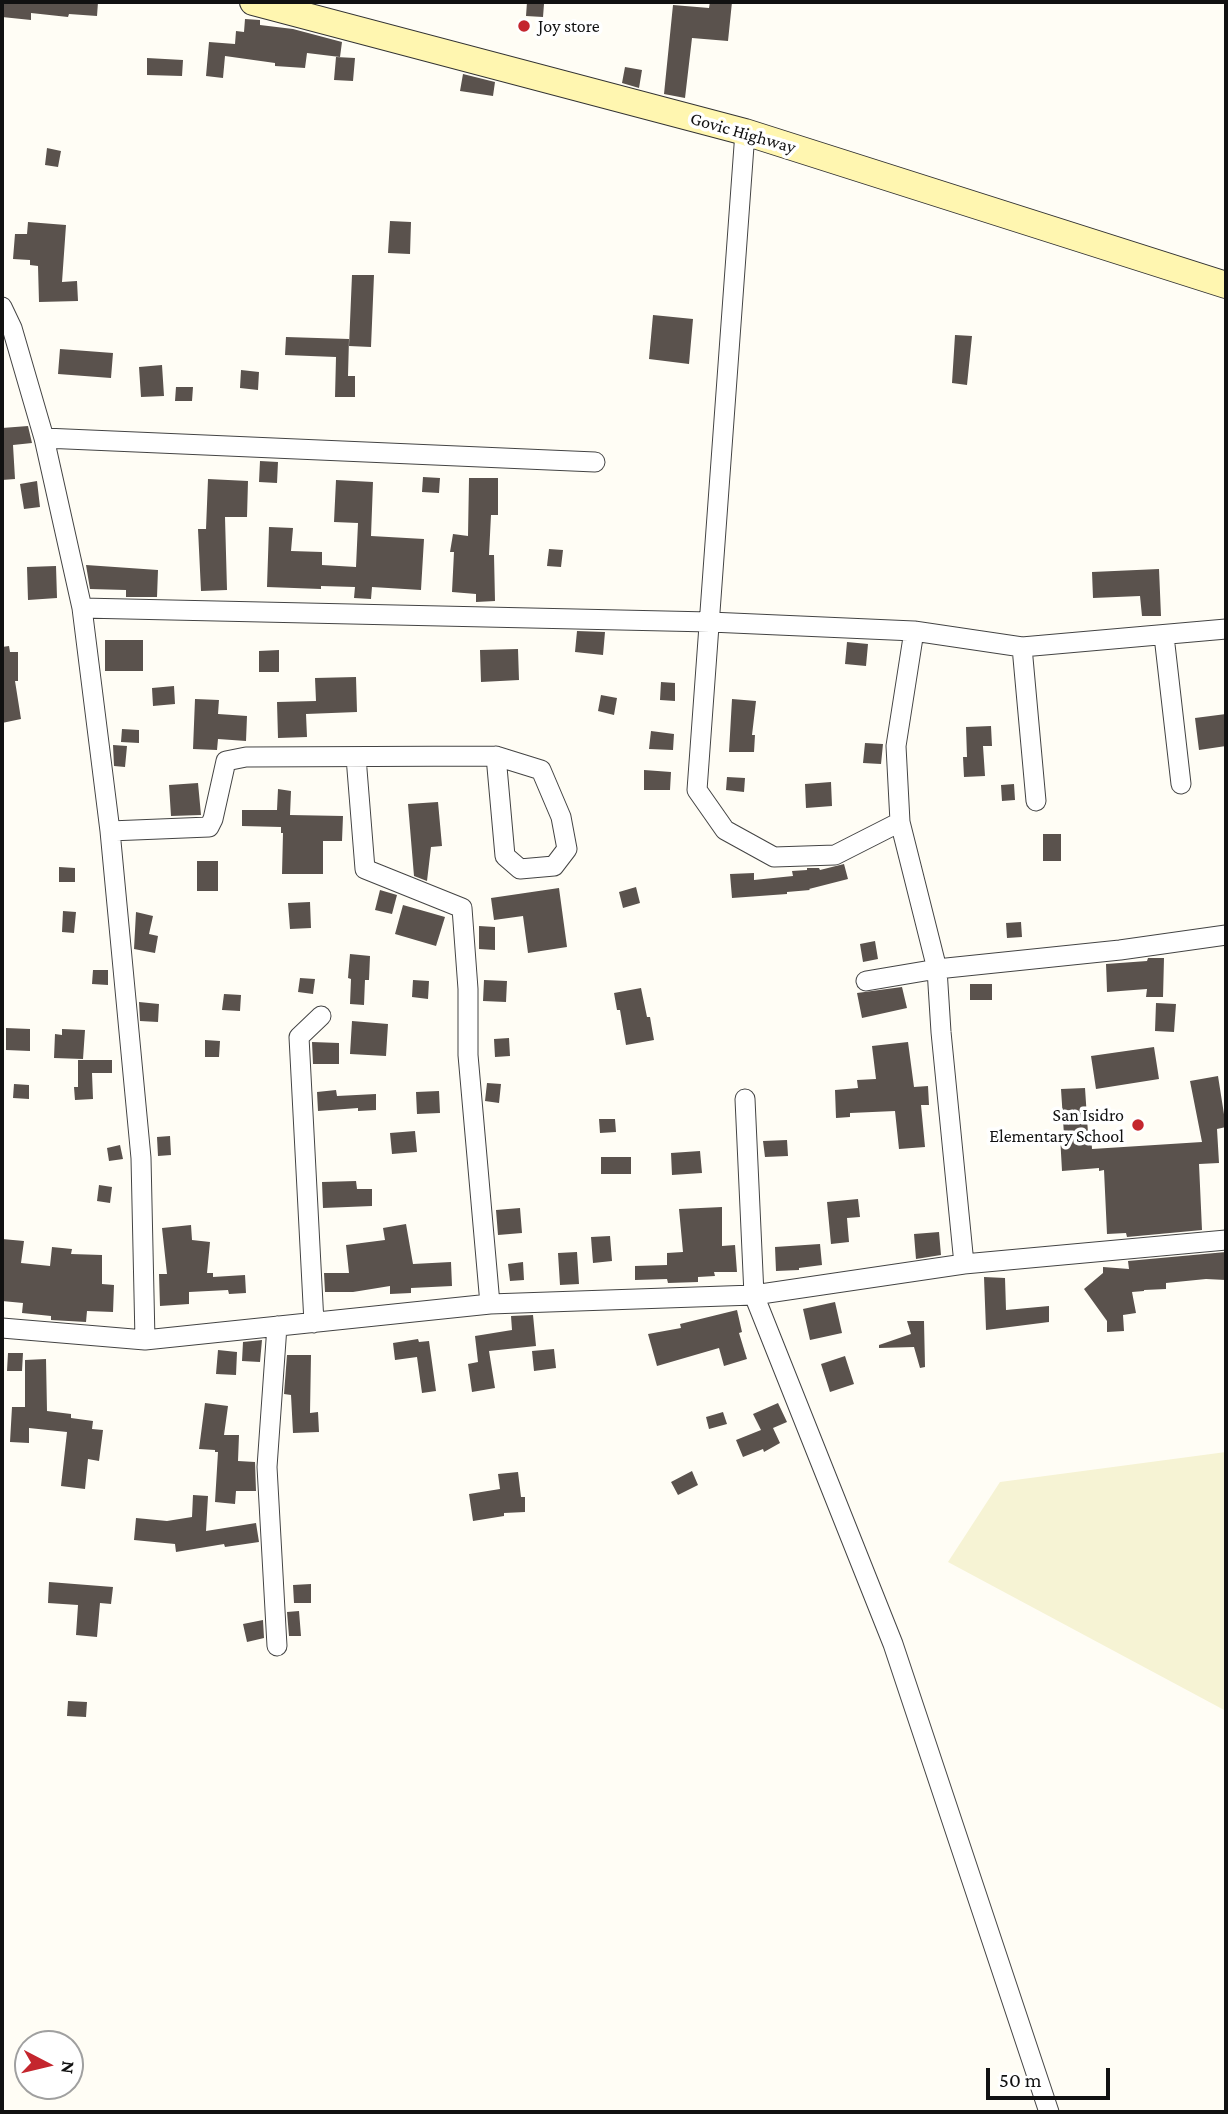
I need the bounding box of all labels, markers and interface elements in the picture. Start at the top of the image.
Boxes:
place label: Joy store [538,15,600,37]
marker: Joy store [516,18,532,34]
street label: Govic Highway [688,108,798,158]
place label: San Isidro Elementary School [989,1104,1124,1146]
marker: San Isidro Elementary School [1130,1117,1146,1133]
north arrow [14,2030,84,2100]
scale bar [990,2054,1114,2098]
text: N [57,2060,80,2075]
text: 50 m [999,2068,1042,2092]

